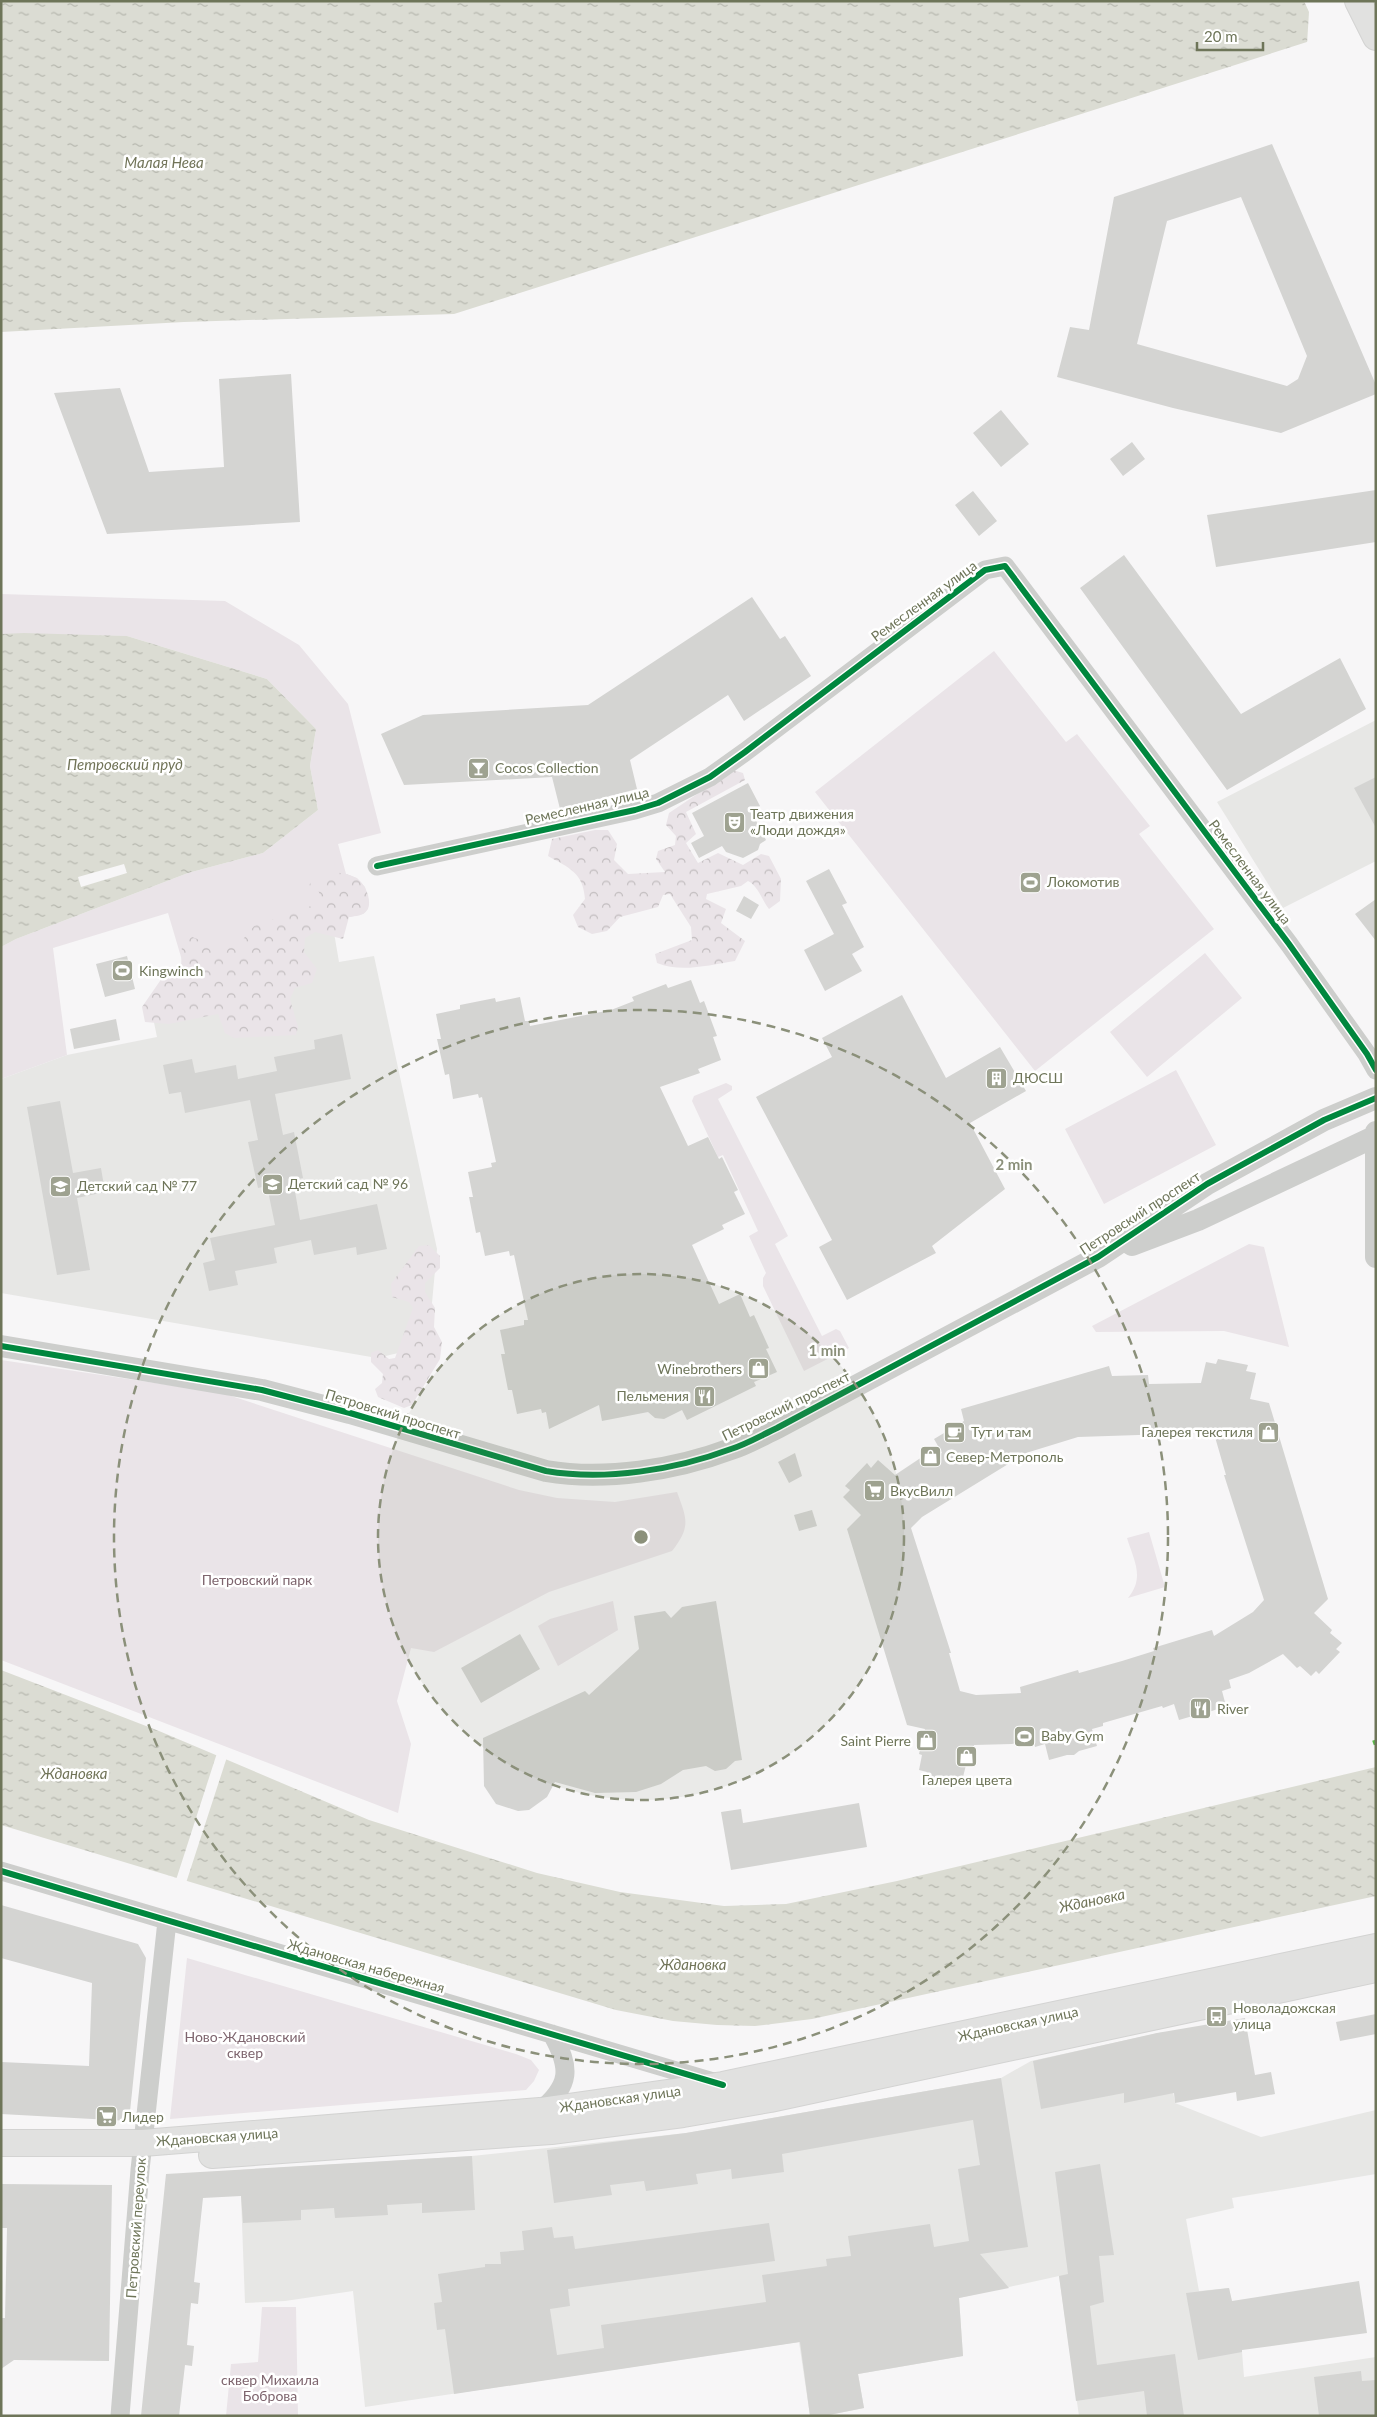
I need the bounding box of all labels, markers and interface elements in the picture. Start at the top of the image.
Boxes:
scale bar [1197,20,1263,52]
text: 20 m [1204,27,1238,45]
water label: Малая Нева [124,153,204,171]
street label: Ремесленная улица [868,557,980,645]
water label: Петровский пруд [67,755,183,773]
bar icon: Cocos Collection [467,756,491,780]
place label: Cocos Collection [495,759,599,776]
street label: Ремесленная улица [523,783,650,828]
place label: Театр движения «Люди дождя» [750,805,854,838]
theatre icon: Театр движения «Люди дождя» [722,810,746,834]
street label: Ремесленная улица [1206,816,1295,927]
sports icon: Локомотив [1019,870,1043,894]
place label: Локомотив [1046,873,1119,890]
sports icon: Kingwinch [111,959,135,983]
place label: Kingwinch [139,962,203,979]
building icon: ДЮСШ [985,1066,1009,1090]
place label: ДЮСШ [1013,1069,1063,1086]
text: 2 min [995,1155,1033,1173]
street label: Петровский проспект [1076,1167,1203,1258]
school or university icon: Детский сад № 96 [260,1172,284,1196]
school or university icon: Детский сад № 77 [49,1174,73,1198]
place label: Детский сад № 96 [288,1175,408,1192]
place label: Детский сад № 77 [77,1177,197,1194]
text: 1 min [808,1341,846,1359]
shop icon: Winebrothers [746,1357,770,1381]
place label: Winebrothers [657,1360,742,1377]
street label: Петровский проспект [719,1367,853,1444]
restaurant icon: Пельмения [693,1384,717,1408]
street label: Петровский проспект [323,1385,463,1442]
place label: Пельмения [617,1387,689,1404]
cafe icon: Тут и там [943,1420,967,1444]
shop icon: Галерея текстиля [1257,1420,1281,1444]
place label: Тут и там [971,1423,1031,1440]
place label: Галерея текстиля [1141,1423,1253,1440]
shop icon: Север-Метрополь [918,1445,942,1469]
place label: Север-Метрополь [946,1448,1064,1465]
supermarket icon: ВкусВилл [862,1479,886,1503]
place label: ВкусВилл [890,1482,953,1499]
centre of rings [632,1528,650,1546]
park label: Петровский парк [202,1571,313,1588]
restaurant icon: River [1189,1697,1213,1721]
place label: River [1217,1700,1249,1717]
sports icon: Baby Gym [1013,1724,1037,1748]
place label: Baby Gym [1041,1727,1104,1744]
shop icon: Saint Pierre [915,1729,939,1753]
place label: Saint Pierre [840,1732,911,1749]
shop icon: Галерея цвета [955,1745,979,1769]
water label: Ждановка [40,1764,108,1782]
place label: Галерея цвета [922,1771,1012,1788]
water label: Ждановка [1056,1884,1127,1916]
street label: Ждановская набережная [286,1935,447,1996]
water label: Ждановка [659,1955,727,1973]
place label: Новоладожская улица [1233,1999,1336,2032]
street label: Ждановская улица [956,2002,1080,2045]
bus stop icon: Новоладожская улица [1205,2004,1229,2028]
park label: Ново-Ждановский сквер [184,2028,306,2061]
street label: Ждановская улица [558,2082,682,2115]
supermarket icon: Лидер [94,2105,118,2129]
place label: Лидер [121,2108,164,2125]
street label: Ждановская улица [155,2124,279,2149]
street label: Петровский переулок [122,2156,149,2299]
park label: сквер Михаила Боброва [221,2371,319,2404]

